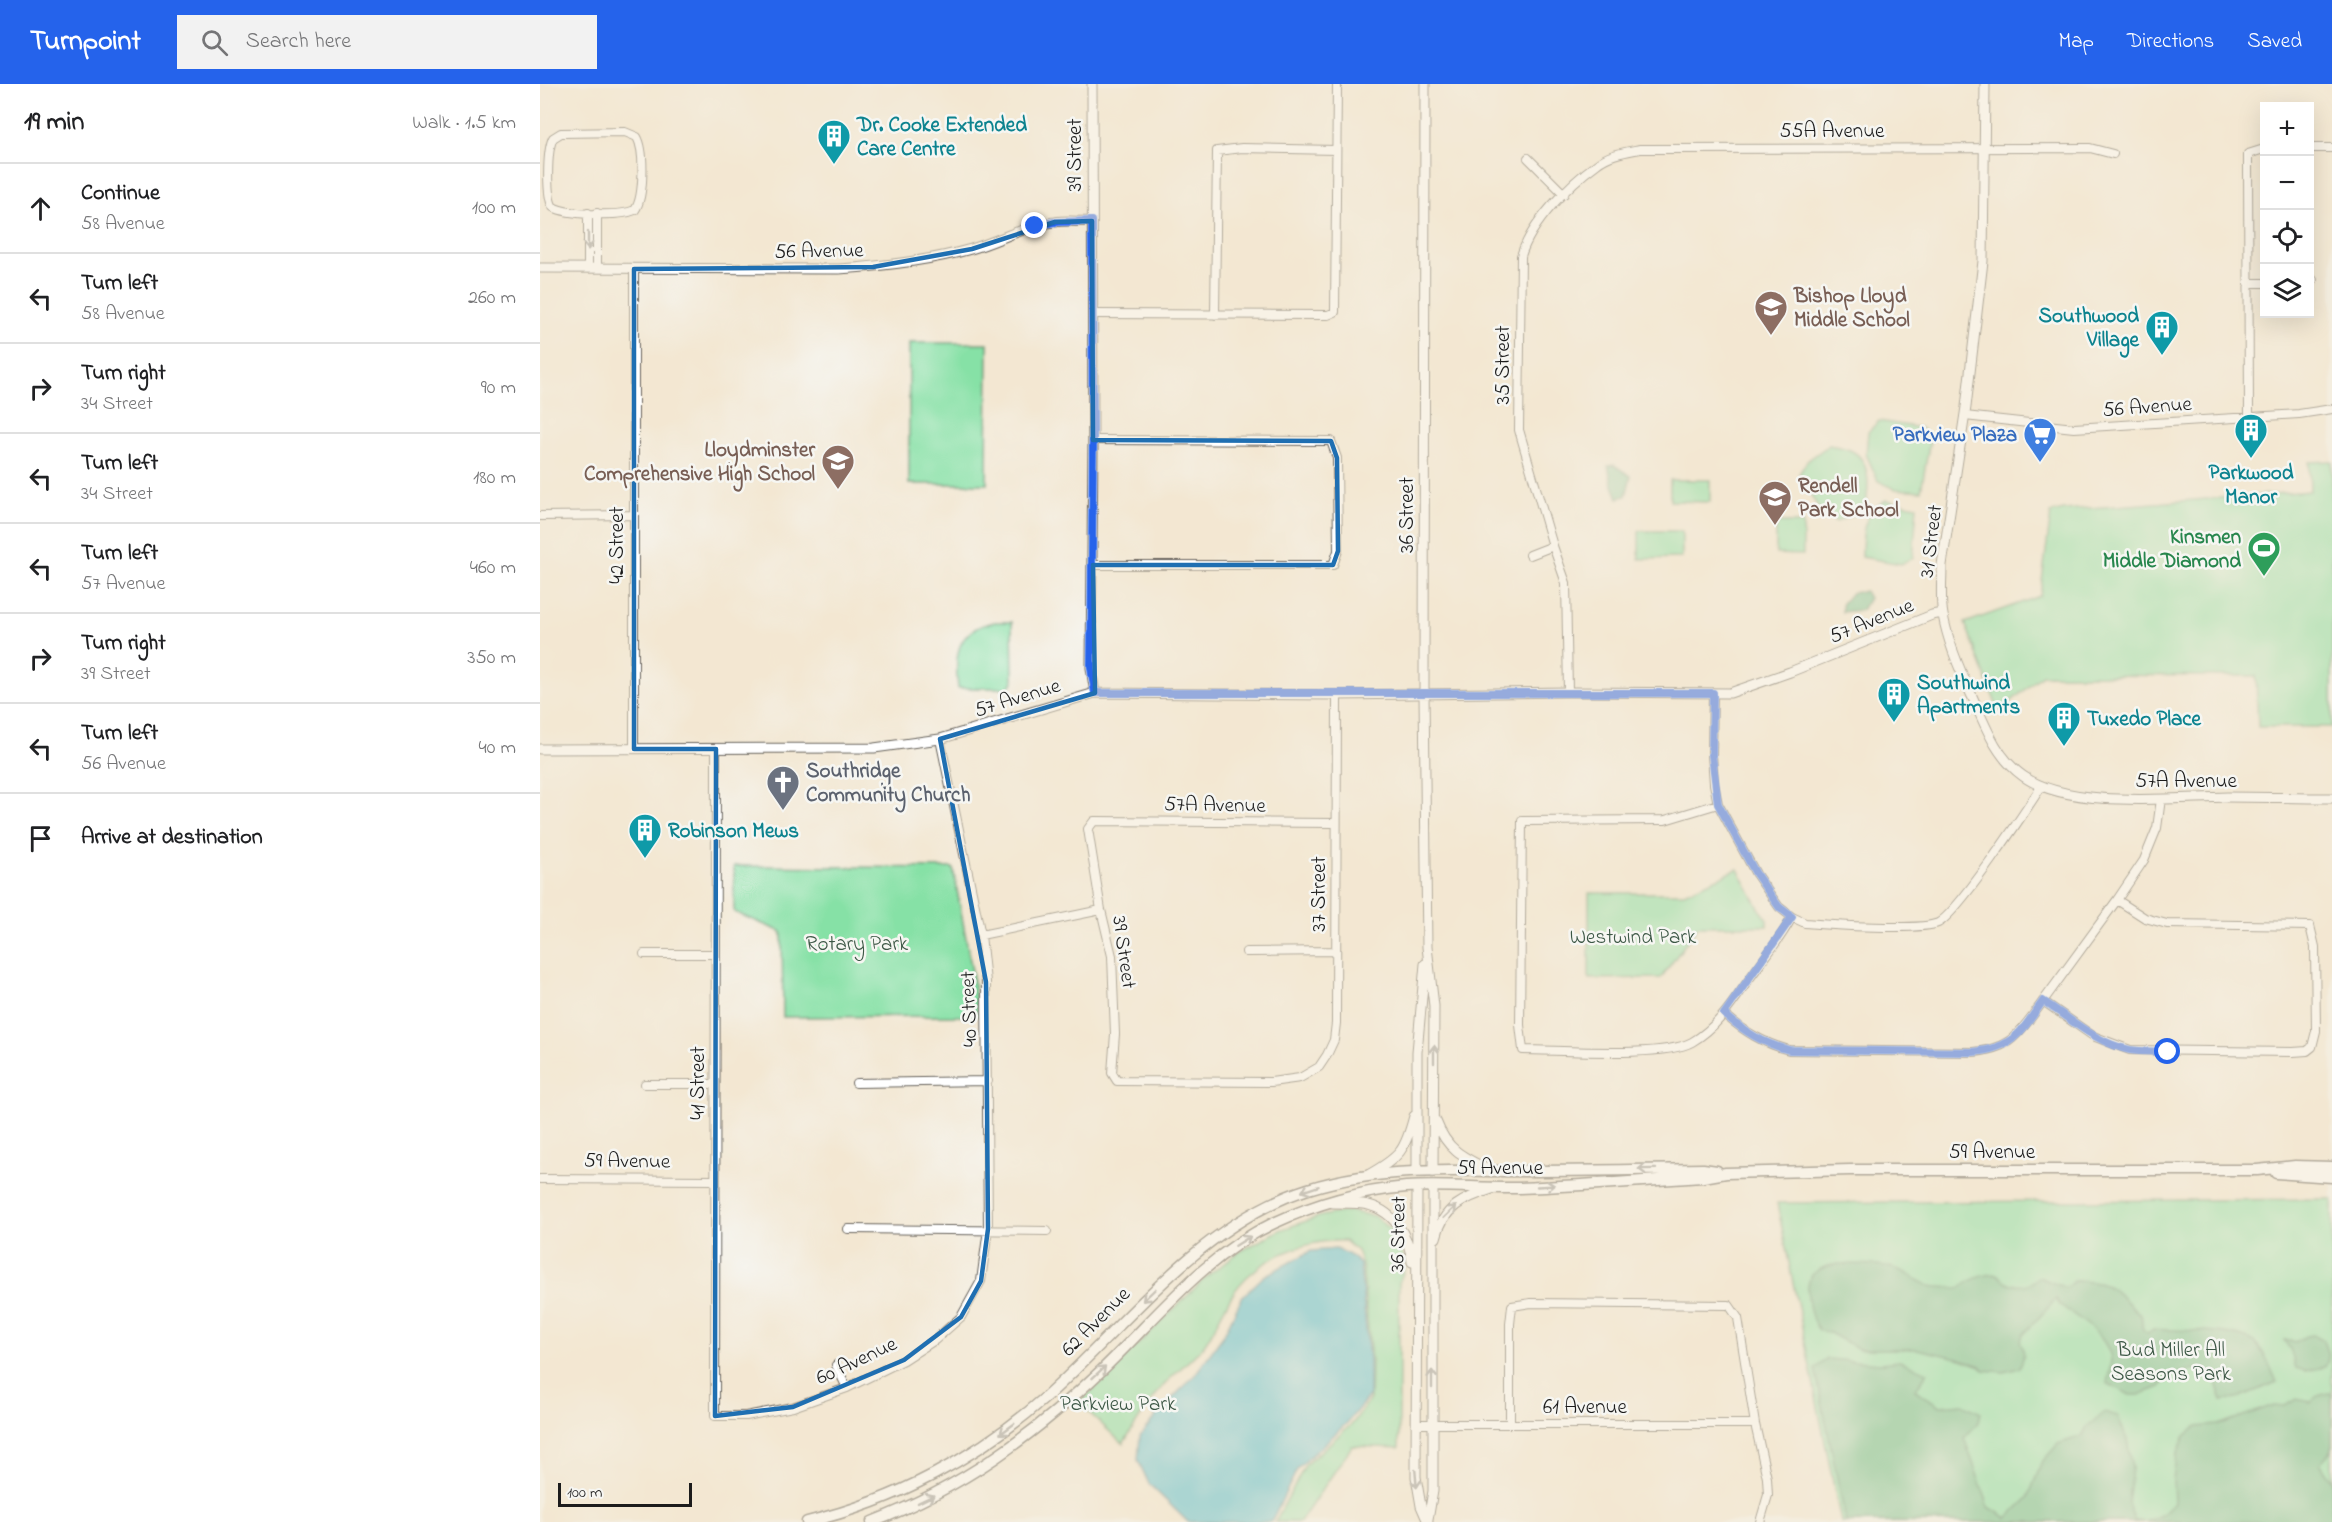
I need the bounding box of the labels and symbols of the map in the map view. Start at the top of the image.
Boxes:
place label: Dr. Cooke Extended Care Centre [856,111,1027,165]
street label: 55A Avenue [1780,117,1885,147]
building icon: Dr. Cooke Extended Care Centre [816,118,852,165]
street label: 39 Street [1061,118,1091,192]
route end [1021,212,1047,238]
one-way arrow [582,230,594,250]
street label: 56 Avenue [774,236,865,268]
place label: Bishop Lloyd Middle School [1793,282,1910,336]
school or university icon: Bishop Lloyd Middle School [1753,289,1789,336]
place label: Southwood Village [2038,302,2140,358]
building icon: Southwood Village [2144,309,2180,356]
street label: 35 Street [1489,326,1519,404]
street label: 56 Avenue [2102,390,2193,426]
building icon: Parkwood Manor [2233,412,2269,459]
supermarket icon: Parkview Plaza [2022,416,2058,463]
place label: Parkview Plaza [1893,421,2017,451]
place label: Lloydminster Comprehensive High School [584,436,815,492]
school or university icon: Lloydminster Comprehensive High School [820,443,856,490]
place label: Parkwood Manor [2208,459,2294,513]
place label: Rendell Park School [1798,472,1899,526]
street label: 36 Street [1393,477,1423,553]
school or university icon: Rendell Park School [1757,479,1793,526]
street label: 31 Street [1913,503,1951,580]
street label: 42 Street [603,506,633,584]
place label: Kinsmen Middle Diamond [2103,523,2241,577]
sports icon: Kinsmen Middle Diamond [2246,530,2282,577]
street label: 57 Avenue [1825,591,1919,652]
place label: Southwind Apartments [1917,669,2020,723]
street label: 57 Avenue [971,671,1065,726]
building icon: Southwind Apartments [1876,676,1912,723]
building icon: Tuxedo Place [2046,700,2082,747]
place label: Tuxedo Place [2087,705,2202,735]
place label: Southridge Community Church [806,757,970,813]
church icon: Southridge Community Church [765,764,801,811]
street label: 57A Avenue [2135,767,2237,797]
street label: 57A Avenue [1164,790,1267,822]
building icon: Robinson Mews [627,812,663,859]
place label: Robinson Mews [668,817,799,847]
street label: 37 Street [1305,856,1335,932]
street label: 39 Street [1103,914,1143,991]
park label: Westwind Park [1570,923,1697,953]
park label: Rotary Park [806,930,909,962]
street label: 40 Street [954,970,986,1047]
route start [2154,1038,2180,1064]
one-way arrow [1428,1045,1440,1065]
street label: 41 Street [684,1046,714,1120]
street label: 59 Avenue [1949,1138,2036,1168]
street label: 59 Avenue [584,1146,671,1178]
street label: 59 Avenue [1457,1154,1544,1184]
one-way arrow [1637,1164,1657,1175]
one-way arrow [1535,1181,1555,1192]
one-way arrow [1301,1185,1320,1196]
street label: 36 Street [1383,1196,1415,1272]
one-way arrow [1443,1204,1458,1219]
one-way arrow [1234,1234,1251,1246]
street label: 62 Avenue [1055,1280,1138,1364]
one-way arrow [1141,1288,1156,1303]
street label: 60 Avenue [811,1330,903,1394]
park label: Bud Miller All Seasons Park [2111,1336,2232,1390]
one-way arrow [1092,1365,1107,1379]
one-way arrow [1426,1369,1438,1389]
park label: Parkview Park [1060,1390,1177,1420]
street label: 61 Avenue [1543,1393,1628,1423]
one-way arrow [999,1423,1015,1435]
one-way arrow [1411,1469,1422,1489]
scale bar [558,1480,692,1508]
one-way arrow [917,1493,935,1505]

